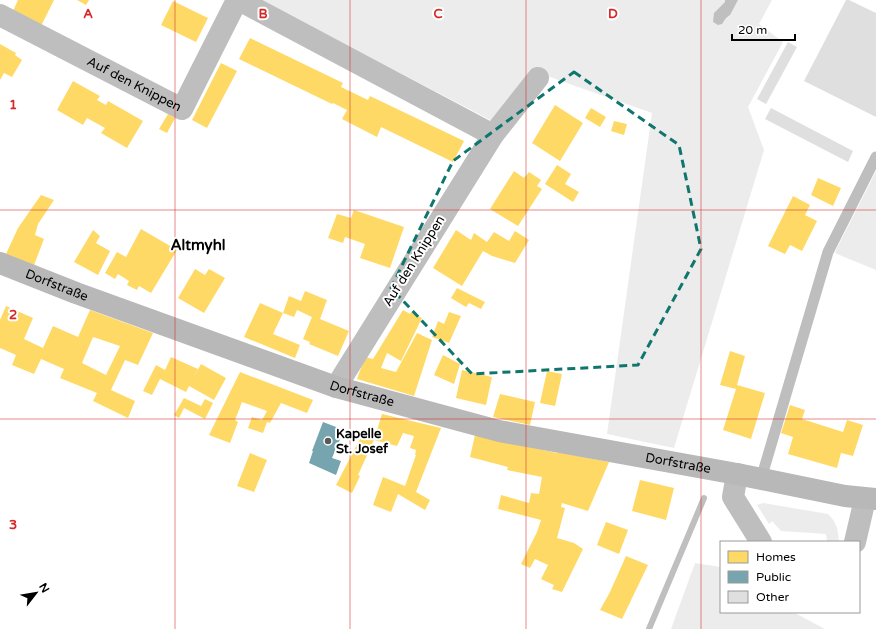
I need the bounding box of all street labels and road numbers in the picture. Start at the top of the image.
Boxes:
street label: Auf den Knippen [84,53,184,115]
street label: Auf den Knippen [380,213,448,309]
street label: Dorfstraße [23,266,90,305]
street label: Dorfstraße [327,377,396,410]
street label: Dorfstraße [644,450,712,477]

